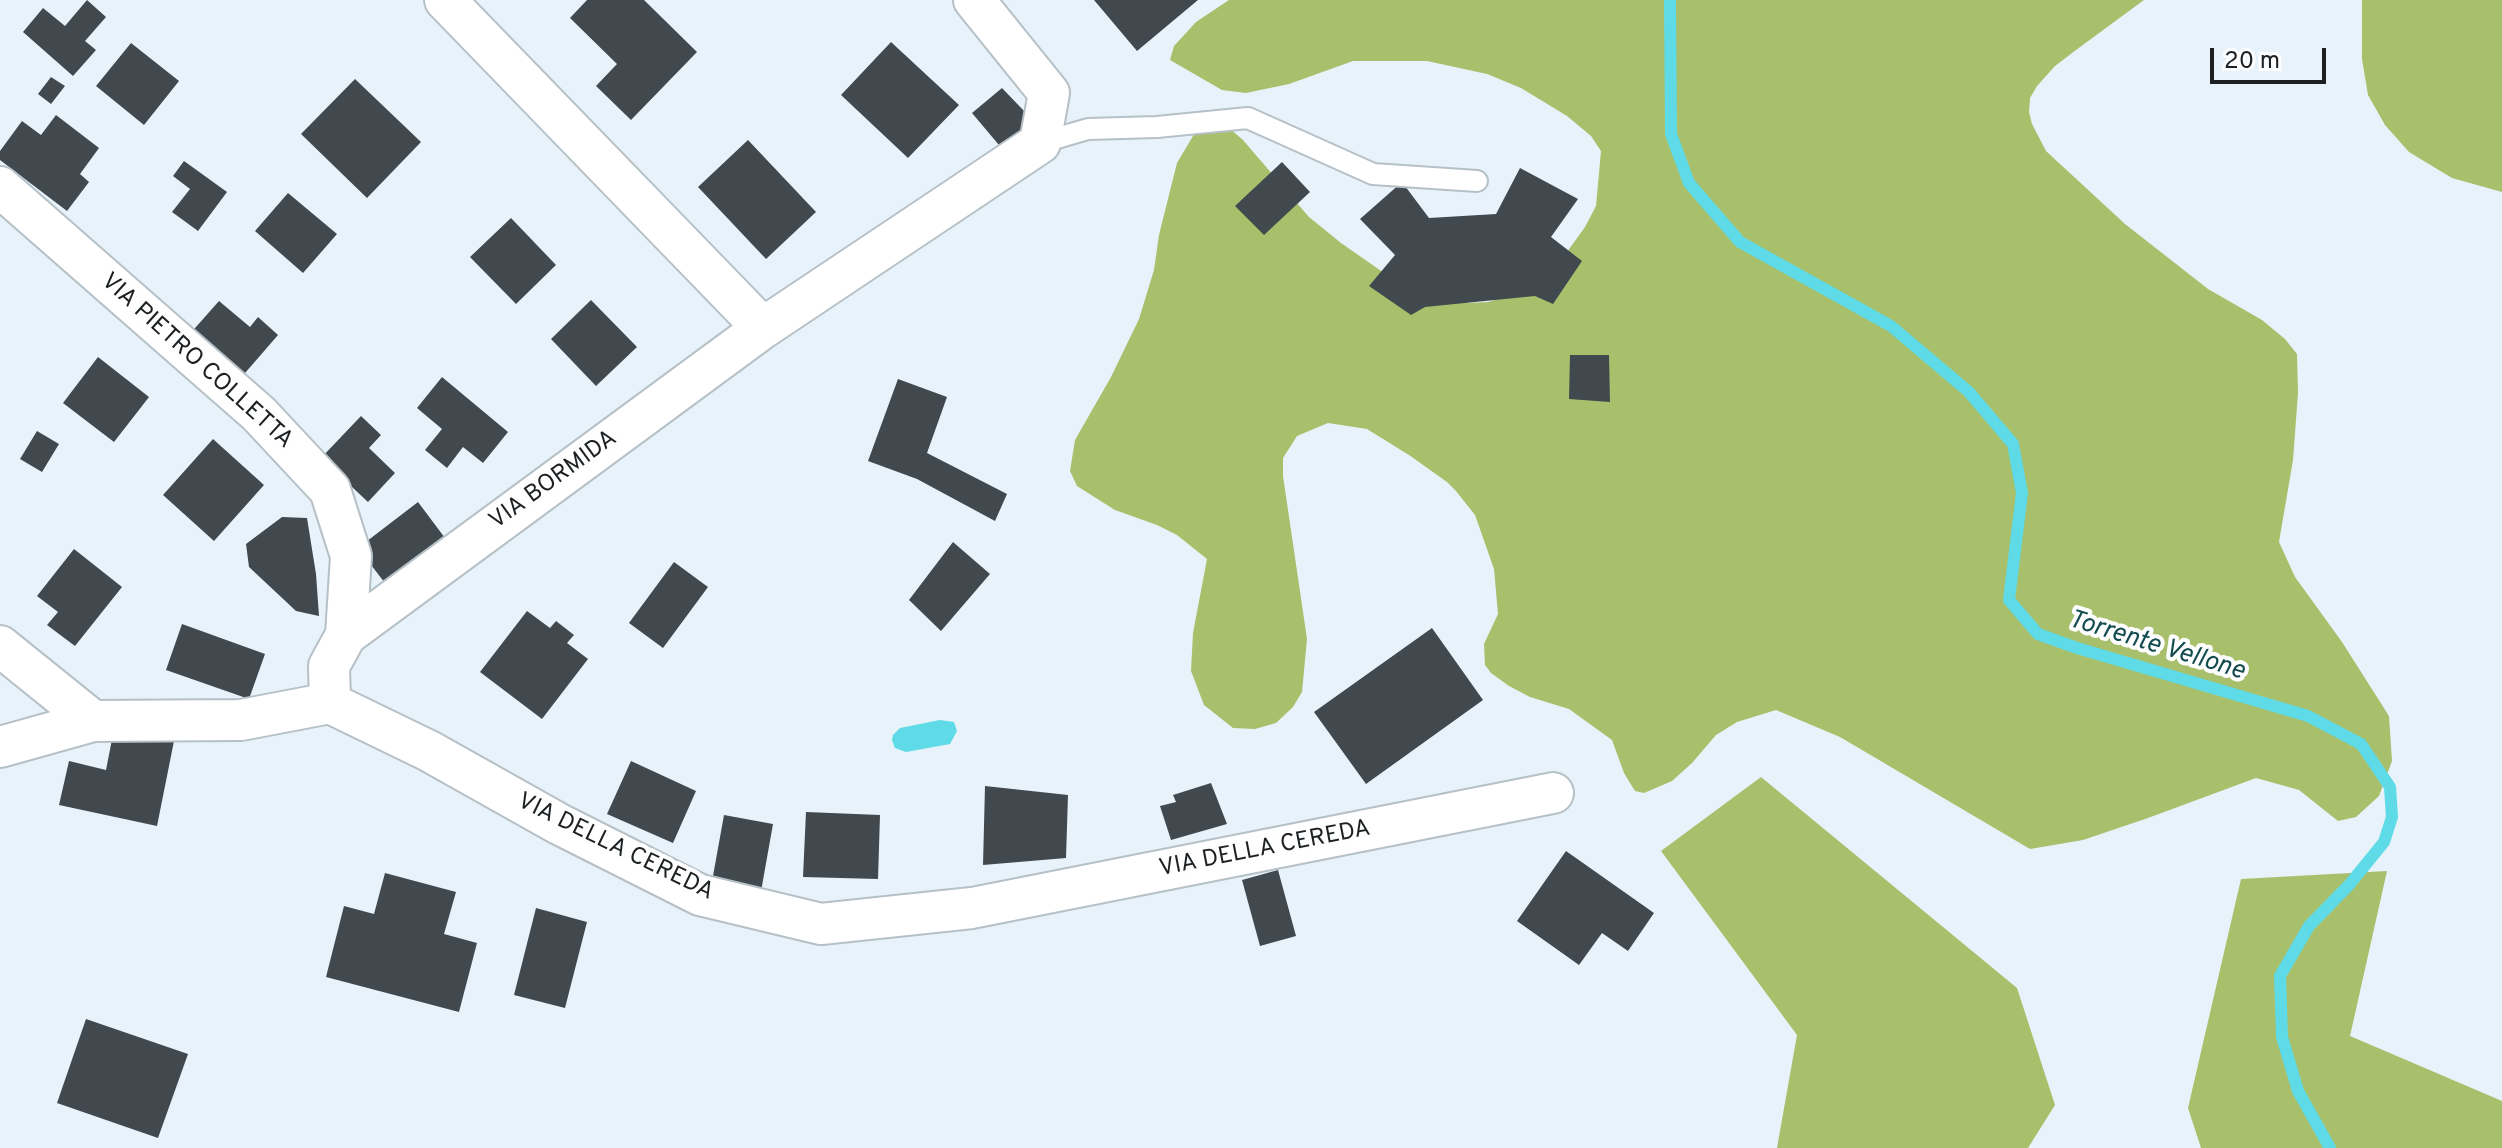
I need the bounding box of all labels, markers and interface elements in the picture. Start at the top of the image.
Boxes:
scale bar [2214,32,2330,82]
text: 20 m [2224,47,2280,77]
street label: VIA PIETRO COLLETTA [94,268,298,456]
street label: VIA BORMIDA [485,425,623,537]
water label: Torrente Vellone [2064,605,2248,689]
street label: VIA DELLA CEREDA [512,788,718,908]
street label: VIA DELLA CEREDA [1157,815,1373,885]

